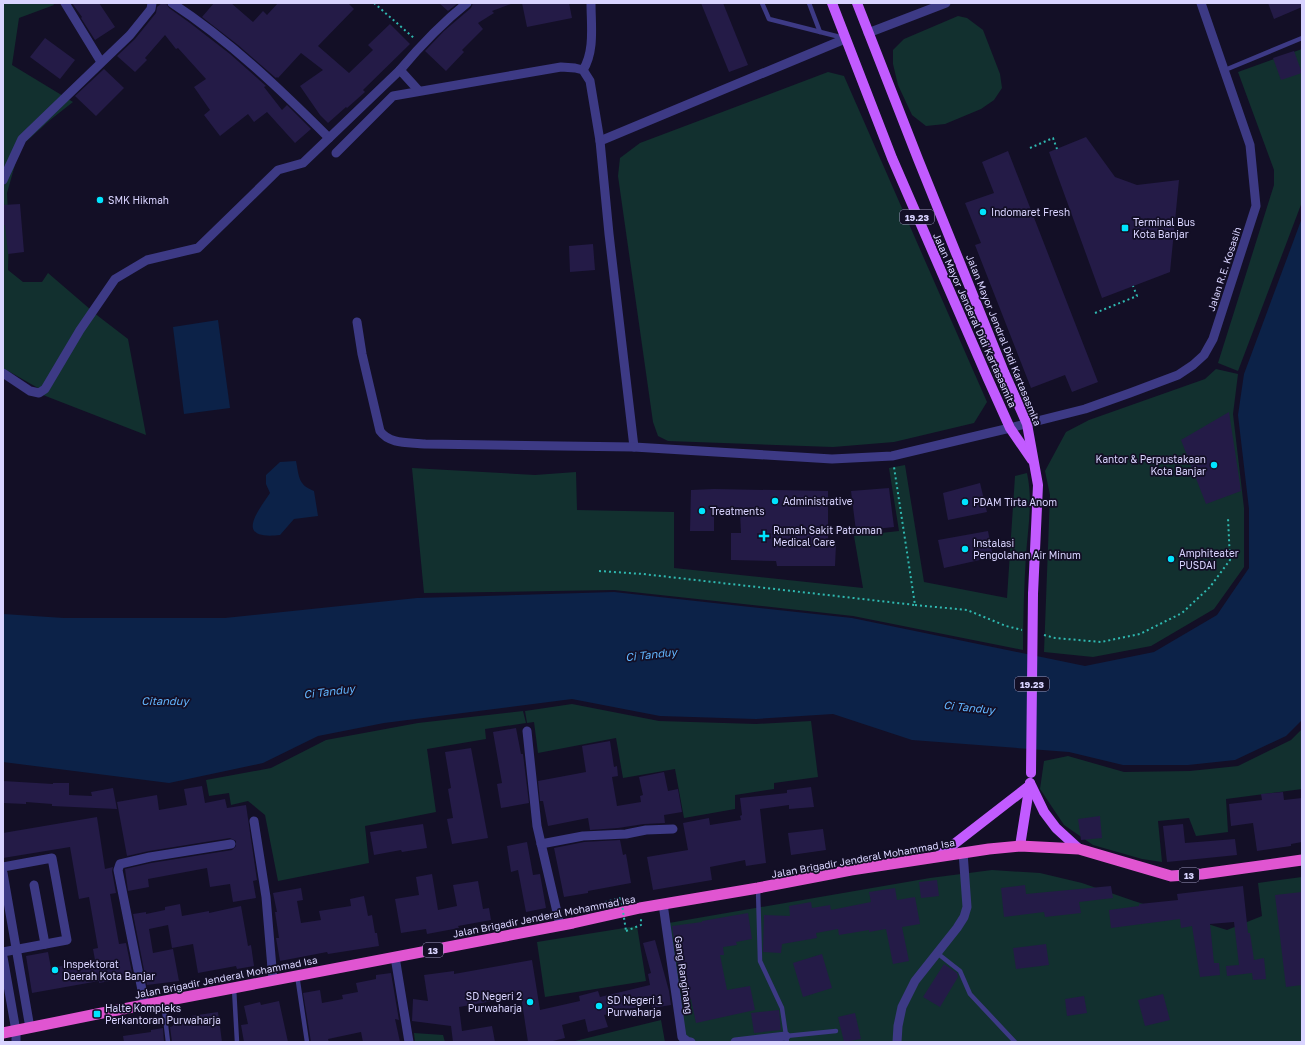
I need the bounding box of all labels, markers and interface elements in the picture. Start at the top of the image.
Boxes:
place label: SMK Hikmah [108,194,169,206]
marker: SMK Hikmah [95,195,105,205]
place label: Indomaret Fresh [991,206,1070,218]
marker: Indomaret Fresh [978,207,988,217]
road number: 19.23 [900,210,934,224]
place label: Terminal Bus Kota Banjar [1133,216,1195,240]
marker: Terminal Bus Kota Banjar [1120,223,1130,233]
street label: Jalan R.E. Kosasih [1205,225,1243,313]
street label: Jalan Mayor Jenderal Didi Kartasasmita [931,231,1019,409]
street label: Jalan Mayor Jendral Didi Kartasasmita [964,252,1044,428]
place label: Kantor & Perpustakaan Kota Banjar [1096,453,1206,477]
marker: Kantor & Perpustakaan Kota Banjar [1209,460,1219,470]
place label: Administrative [783,495,853,507]
marker: Administrative [770,496,780,506]
place label: PDAM Tirta Anom [973,496,1057,508]
marker: PDAM Tirta Anom [960,497,970,507]
place label: Treatments [710,505,764,517]
marker: Treatments [697,506,707,516]
place label: Rumah Sakit Patroman Medical Care [773,524,882,548]
marker: Rumah Sakit Patroman Medical Care [758,530,770,542]
place label: Instalasi Pengolahan Air Minum [973,537,1081,561]
marker: Instalasi Pengolahan Air Minum [960,544,970,554]
place label: Amphiteater PUSDAI [1179,547,1239,571]
marker: Amphiteater PUSDAI [1166,554,1176,564]
water label: Ci Tanduy [625,645,679,664]
road number: 19.23 [1015,677,1049,691]
water label: Ci Tanduy [303,681,357,702]
water label: Citanduy [141,694,191,708]
water label: Ci Tanduy [943,698,997,717]
street label: Jalan Brigadir Jenderal Mohammad Isa [770,836,956,880]
road number: 13 [1179,868,1199,882]
street label: Jalan Brigadir Jenderal Mohammad Isa [452,892,636,940]
street label: Gang Ranginang [673,935,695,1015]
road number: 13 [423,943,443,957]
street label: Jalan Brigadir Jenderal Mohammad Isa [134,953,318,1001]
place label: Inspektorat Daerah Kota Banjar [63,958,155,982]
marker: Inspektorat Daerah Kota Banjar [50,965,60,975]
place label: SD Negeri 2 Purwaharja [466,990,522,1014]
place label: SD Negeri 1 Purwaharja [607,994,662,1018]
marker: SD Negeri 2 Purwaharja [525,997,535,1007]
marker: SD Negeri 1 Purwaharja [594,1001,604,1011]
place label: Halte Kompleks Perkantoran Purwaharja [105,1002,221,1026]
marker: Halte Kompleks Perkantoran Purwaharja [92,1009,102,1019]

